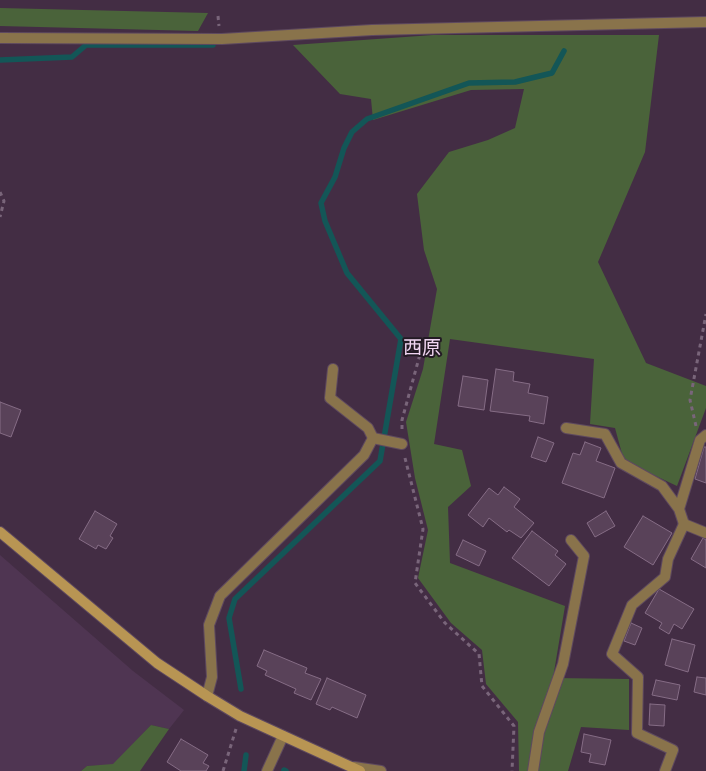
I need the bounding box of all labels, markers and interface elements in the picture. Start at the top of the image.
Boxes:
district label: 西原 [403,338,441,360]

